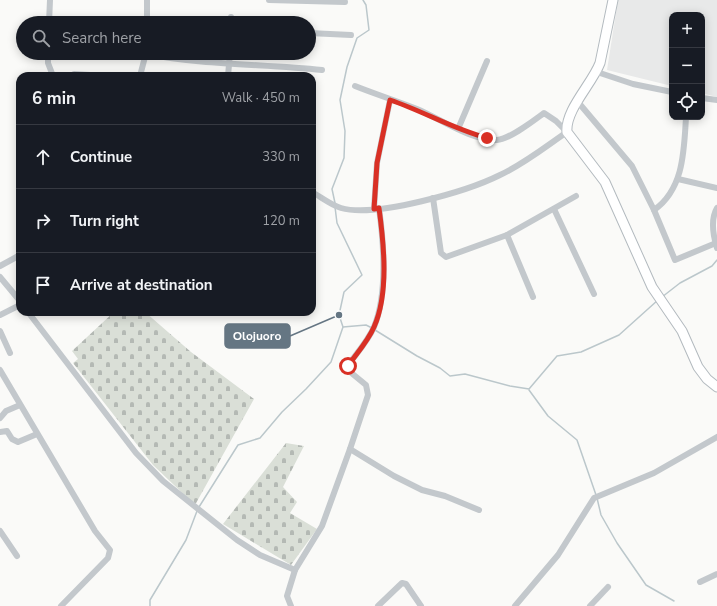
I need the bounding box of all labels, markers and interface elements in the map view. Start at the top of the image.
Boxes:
map controls [669,12,705,120]
button: + [669,12,705,48]
search box [16,16,316,60]
icon: search [30,27,52,49]
text: Search here [62,28,142,48]
button: − [669,48,705,84]
button: locate [669,84,705,120]
text: 6 min [32,87,76,110]
text: Walk · 450 m [222,89,300,107]
route end [478,129,496,147]
icon: ahead [32,146,54,168]
text: Continue [70,147,132,167]
text: 330 m [262,148,300,166]
icon: right [32,210,54,232]
text: Turn right [70,211,139,231]
text: 120 m [262,212,300,230]
icon: arrive [32,274,54,296]
text: Arrive at destination [70,275,213,295]
callout: Olojuoro [225,324,290,348]
text: Olojuoro [233,328,281,344]
route start [339,357,357,375]

